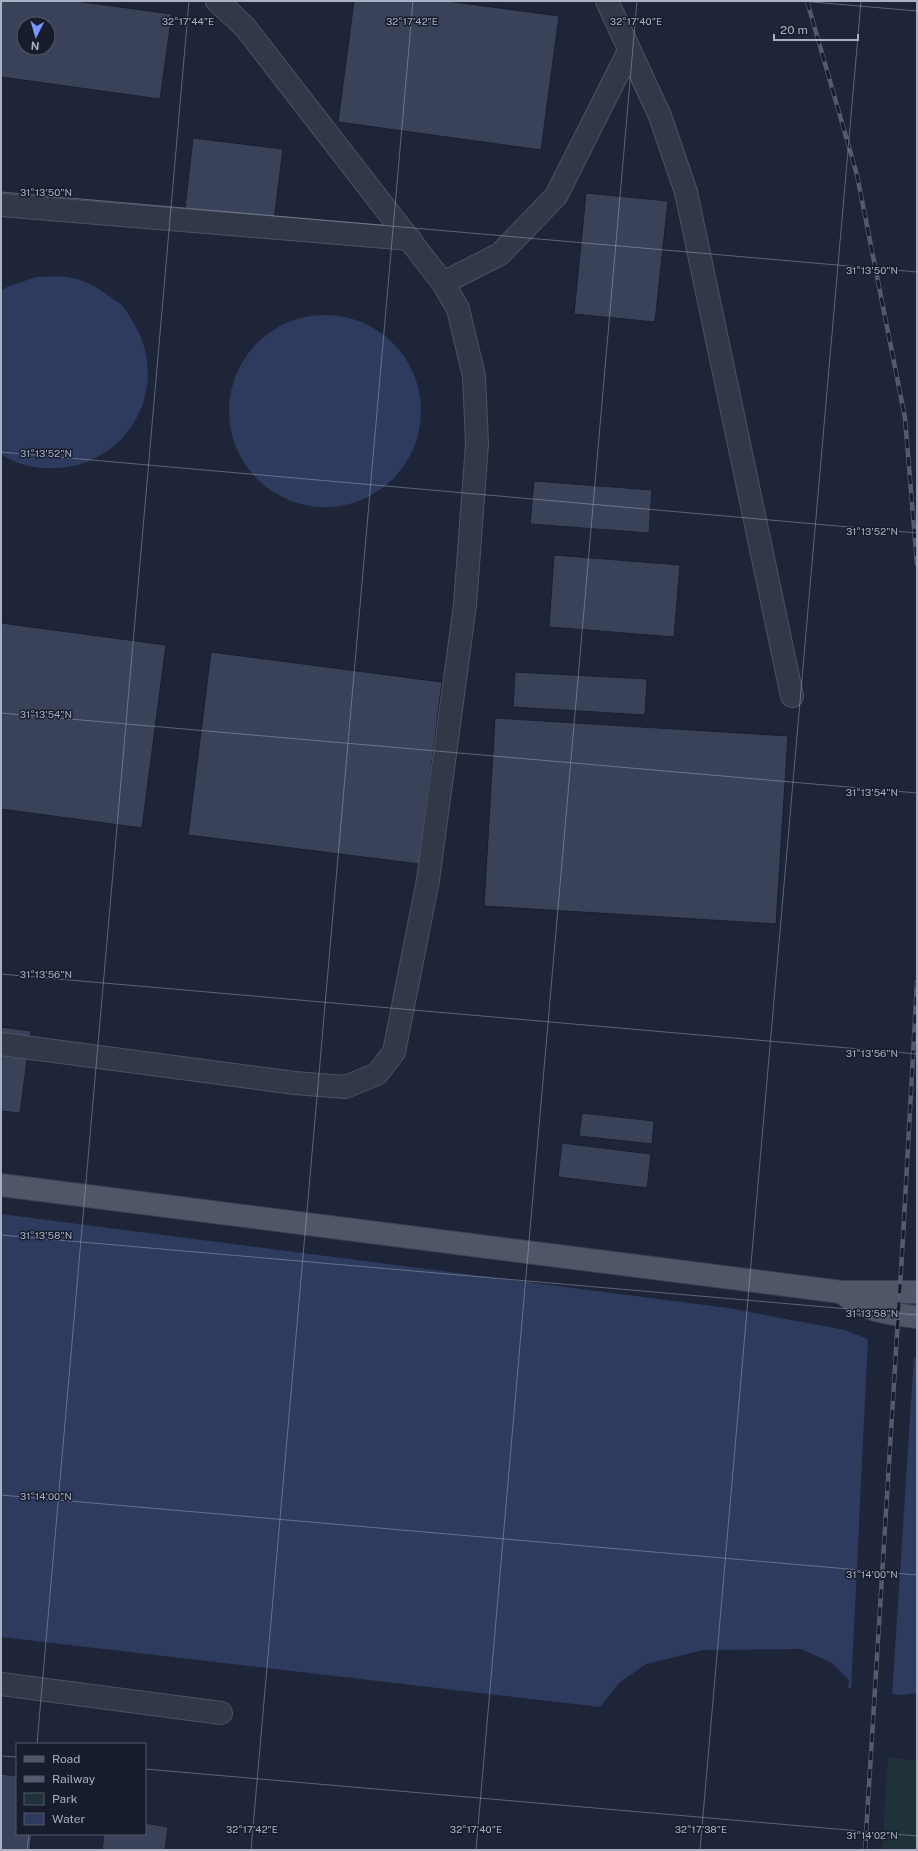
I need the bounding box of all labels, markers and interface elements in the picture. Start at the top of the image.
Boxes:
text: 32°17'44"E [162,15,214,27]
text: 32°17'42"E [386,15,438,27]
text: 32°17'40"E [610,15,662,27]
north arrow [16,16,56,56]
scale bar [774,16,858,42]
text: 20 m [780,23,808,37]
text: N [30,40,40,52]
text: 31°13'50"N [20,186,72,198]
text: 31°13'50"N [846,264,898,276]
text: 31°13'52"N [20,447,72,459]
text: 31°13'52"N [846,525,898,537]
text: 31°13'54"N [20,708,72,720]
text: 31°13'54"N [846,786,898,798]
text: 31°13'56"N [20,968,72,980]
text: 31°13'56"N [846,1047,898,1059]
text: 31°13'58"N [20,1229,72,1241]
text: 31°13'58"N [846,1307,898,1319]
text: 31°14'00"N [20,1490,72,1502]
text: 31°14'00"N [846,1568,898,1580]
legend [16,1743,146,1835]
text: Road [52,1752,80,1766]
text: Railway [52,1772,96,1786]
text: Park [52,1792,78,1806]
text: Water [52,1812,86,1826]
text: 32°17'42"E [226,1823,278,1835]
text: 32°17'40"E [450,1823,502,1835]
text: 32°17'38"E [675,1823,727,1835]
text: 31°14'02"N [846,1829,898,1841]

